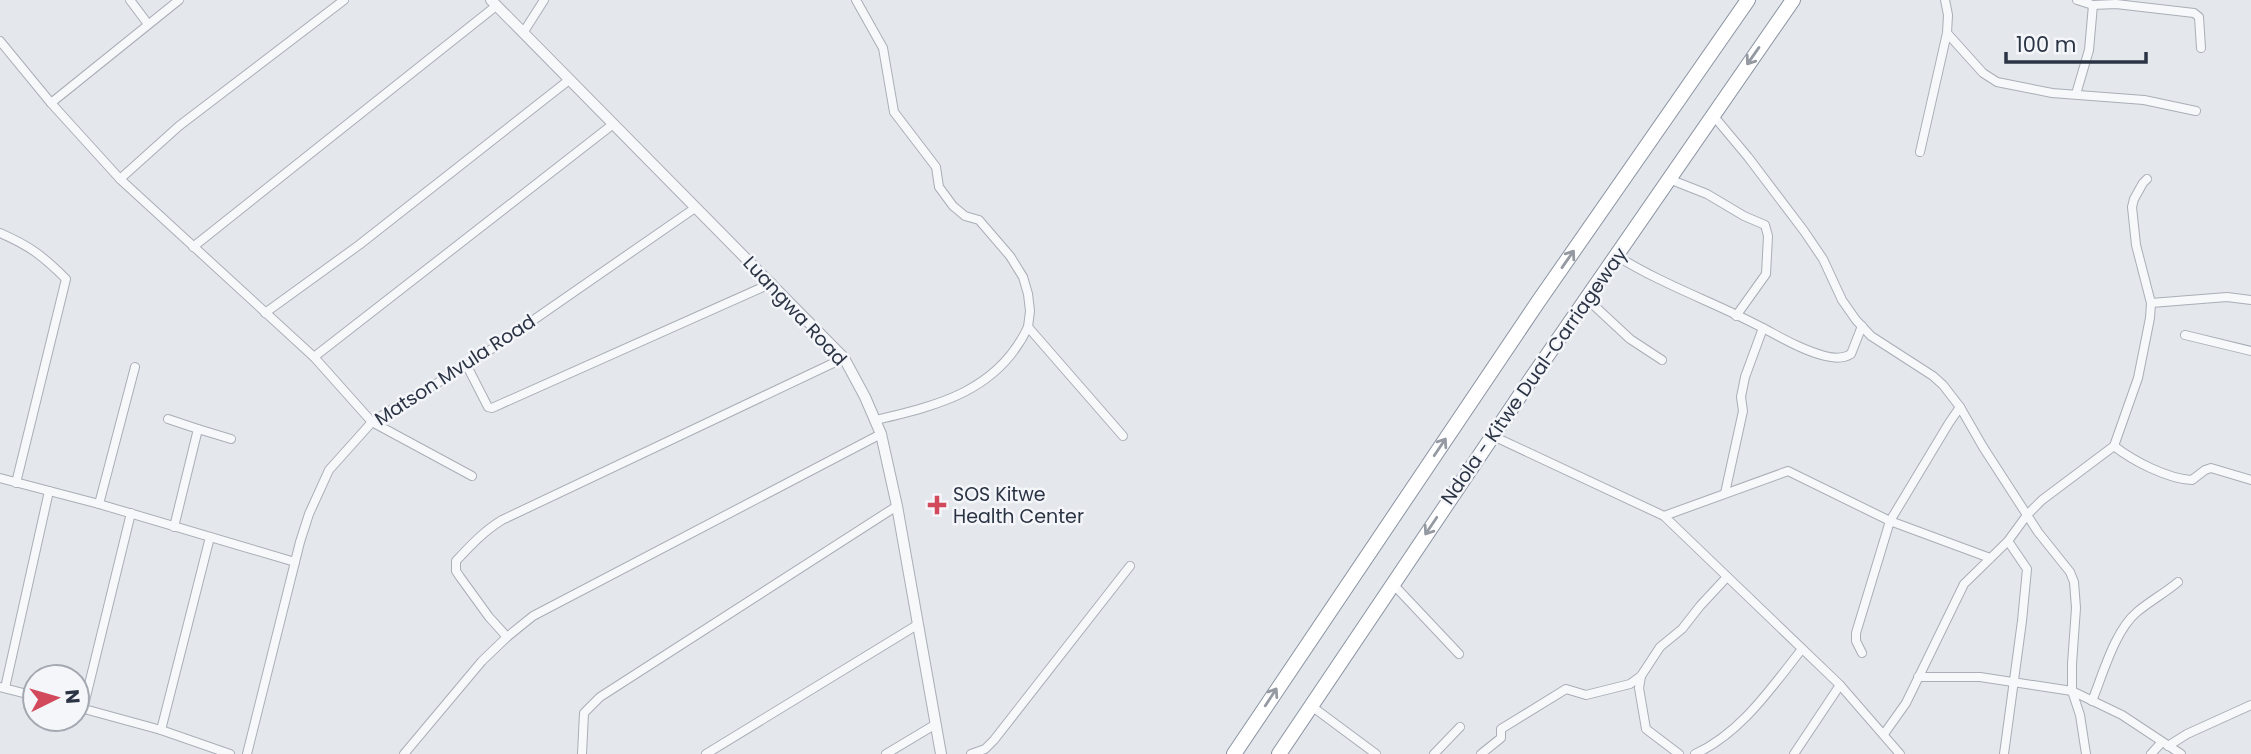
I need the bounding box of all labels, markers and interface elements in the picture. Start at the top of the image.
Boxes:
scale bar [2006,21,2146,65]
text: 100 m [2016,30,2076,59]
one-way arrow [1746,46,1760,65]
street label: Ndola - Kitwe Dual-Carriageway [1434,242,1634,510]
street label: Luangwa Road [737,250,853,372]
one-way arrow [1561,250,1575,269]
street label: Matson Mvula Road [369,308,541,432]
one-way arrow [1432,438,1447,457]
place label: SOS Kitwe Health Center [953,481,1084,530]
marker: SOS Kitwe Health Center [927,495,947,515]
one-way arrow [1424,516,1438,535]
north arrow [21,663,91,733]
one-way arrow [1264,687,1278,707]
text: N [58,688,87,705]

